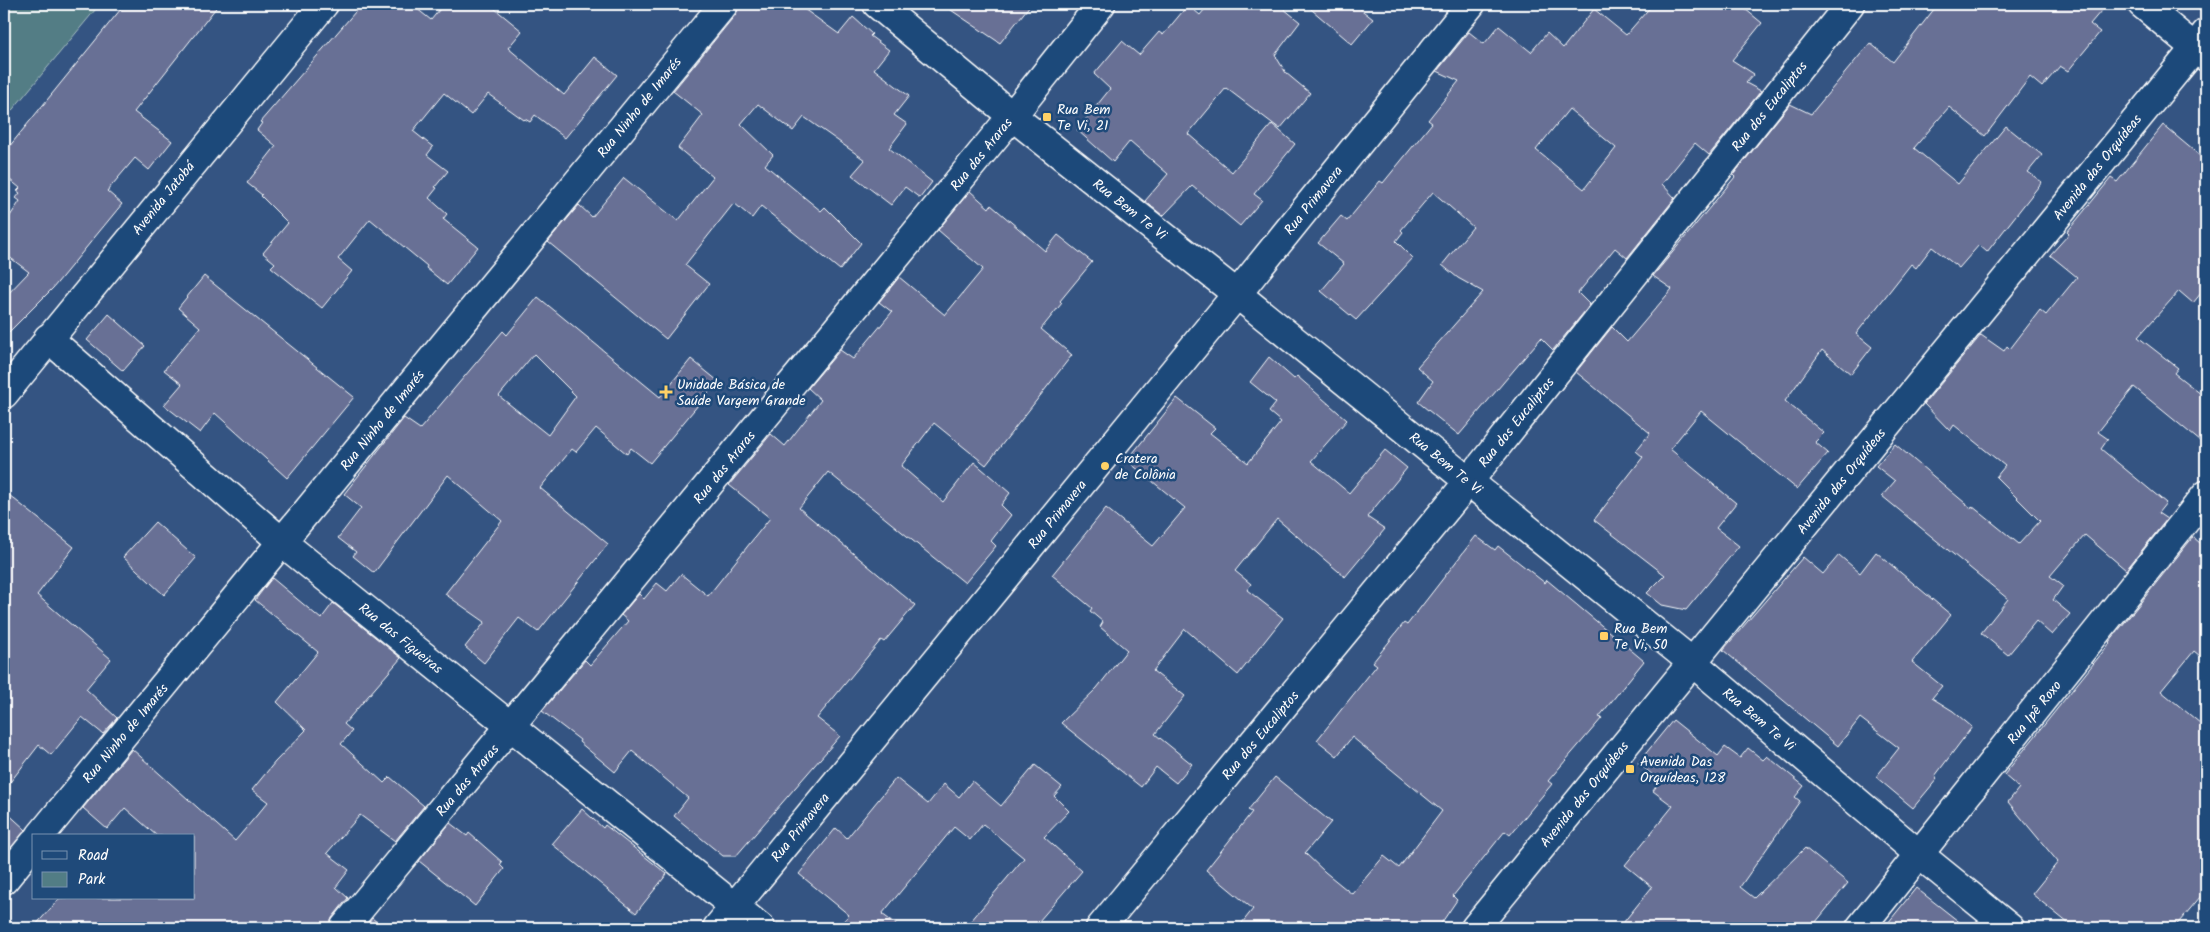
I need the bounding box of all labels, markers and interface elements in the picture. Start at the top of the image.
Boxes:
street label: Rua Ninho de Imarés [592,52,688,163]
street label: Rua dos Eucaliptos [1726,57,1813,157]
place label: Rua Bem Te Vi, 21 [1057,99,1110,137]
street label: Avenida das Orquídeas [2048,110,2148,226]
marker: Rua Bem Te Vi, 21 [1041,111,1053,123]
street label: Rua das Araras [945,113,1018,196]
street label: Avenida Jatobá [127,156,201,240]
street label: Rua Primavera [1279,161,1349,240]
street label: Rua Bem Te Vi [1087,174,1172,246]
street label: Rua Ninho de Imarés [335,365,431,476]
street label: Rua dos Eucaliptos [1473,373,1560,473]
place label: Unidade Básica de Saúde Vargem Grande [677,374,806,412]
marker: Unidade Básica de Saúde Vargem Grande [659,385,673,399]
street label: Avenida das Orquídeas [1792,424,1892,540]
street label: Rua das Araras [688,426,761,509]
street label: Rua Bem Te Vi [1404,427,1487,501]
place label: Cratera de Colônia [1115,448,1176,486]
marker: Cratera de Colônia [1099,460,1111,472]
street label: Rua Primavera [1023,475,1093,554]
street label: Rua das Figueiras [353,598,447,680]
place label: Rua Bem Te Vi, 50 [1614,618,1668,656]
marker: Rua Bem Te Vi, 50 [1598,630,1610,642]
street label: Rua Ipê Roxo [2002,676,2067,749]
street label: Rua Ninho de Imarés [77,679,174,788]
street label: Rua Bem Te Vi [1717,683,1800,757]
street label: Rua dos Eucaliptos [1217,686,1305,785]
street label: Avenida das Orquídeas [1535,737,1635,853]
street label: Rua das Araras [431,739,505,822]
place label: Avenida Das Orquídeas, 128 [1640,751,1726,789]
marker: Avenida Das Orquídeas, 128 [1624,763,1636,775]
street label: Rua Primavera [766,788,836,867]
legend [32,834,195,900]
text: Road [78,844,109,868]
text: Park [78,868,106,892]

